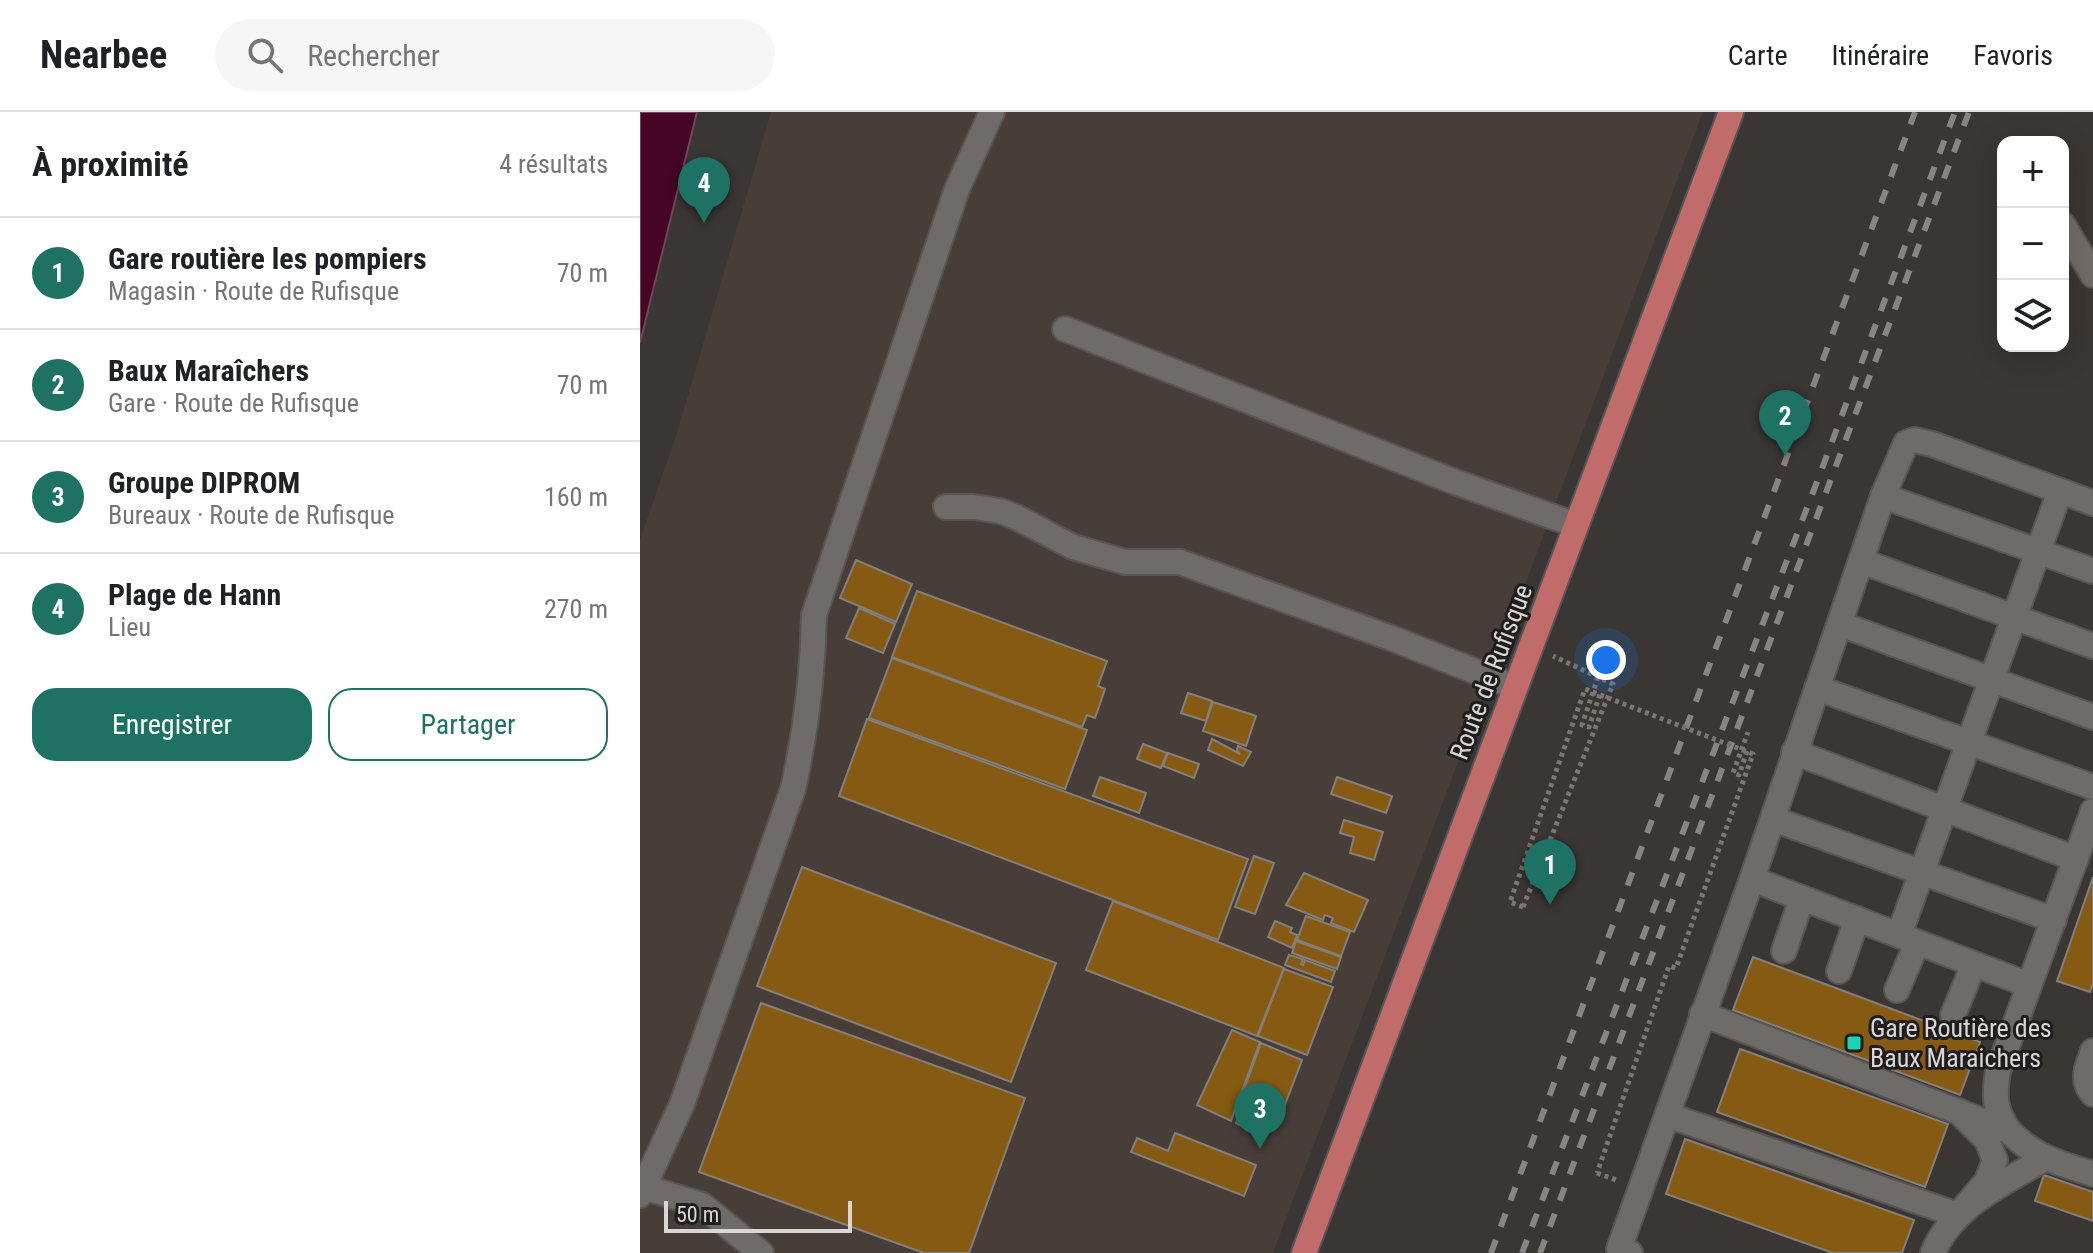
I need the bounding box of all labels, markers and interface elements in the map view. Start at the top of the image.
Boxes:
search box [215,19,775,91]
text: Nearbee [40,33,167,77]
icon: search [243,33,287,77]
text: Rechercher [307,38,440,73]
text: Carte [1728,39,1788,72]
text: Itinéraire [1832,39,1929,72]
text: Favoris [1973,39,2053,72]
map controls [1997,136,2069,352]
button: + [1997,136,2069,208]
text: À proximité [32,144,189,184]
text: 4 résultats [499,149,608,179]
pin: 4 [678,157,730,223]
button: − [1997,208,2069,280]
text: Gare routière les pompiers [108,241,427,276]
text: 1 [51,258,65,288]
text: 70 m [557,258,608,288]
text: Magasin · Route de Rufisque [108,276,399,306]
button: layers [1997,280,2069,352]
text: Baux Maraîchers [108,353,309,388]
text: 2 [51,370,65,400]
text: 70 m [557,370,608,400]
text: Gare · Route de Rufisque [108,388,359,418]
pin: 2 [1759,390,1811,456]
text: Groupe DIPROM [108,465,300,500]
text: 3 [51,482,65,512]
text: 160 m [544,482,608,512]
text: Bureaux · Route de Rufisque [108,500,394,530]
text: Plage de Hann [108,577,281,612]
street label: Route de Rufisque [1444,580,1538,764]
text: 4 [51,594,65,624]
text: 270 m [544,594,608,624]
text: Lieu [108,612,151,642]
your location [1586,640,1626,680]
button: Enregistrer [32,688,312,761]
button: Partager [328,688,608,761]
pin: 1 [1524,839,1576,905]
place label: Gare Routière des Baux Maraichers [1870,1013,2052,1073]
marker: Gare Routière des Baux Maraichers [1845,1034,1863,1052]
pin: 3 [1234,1083,1286,1149]
scale bar [664,1197,852,1233]
text: 50 m [676,1202,719,1227]

